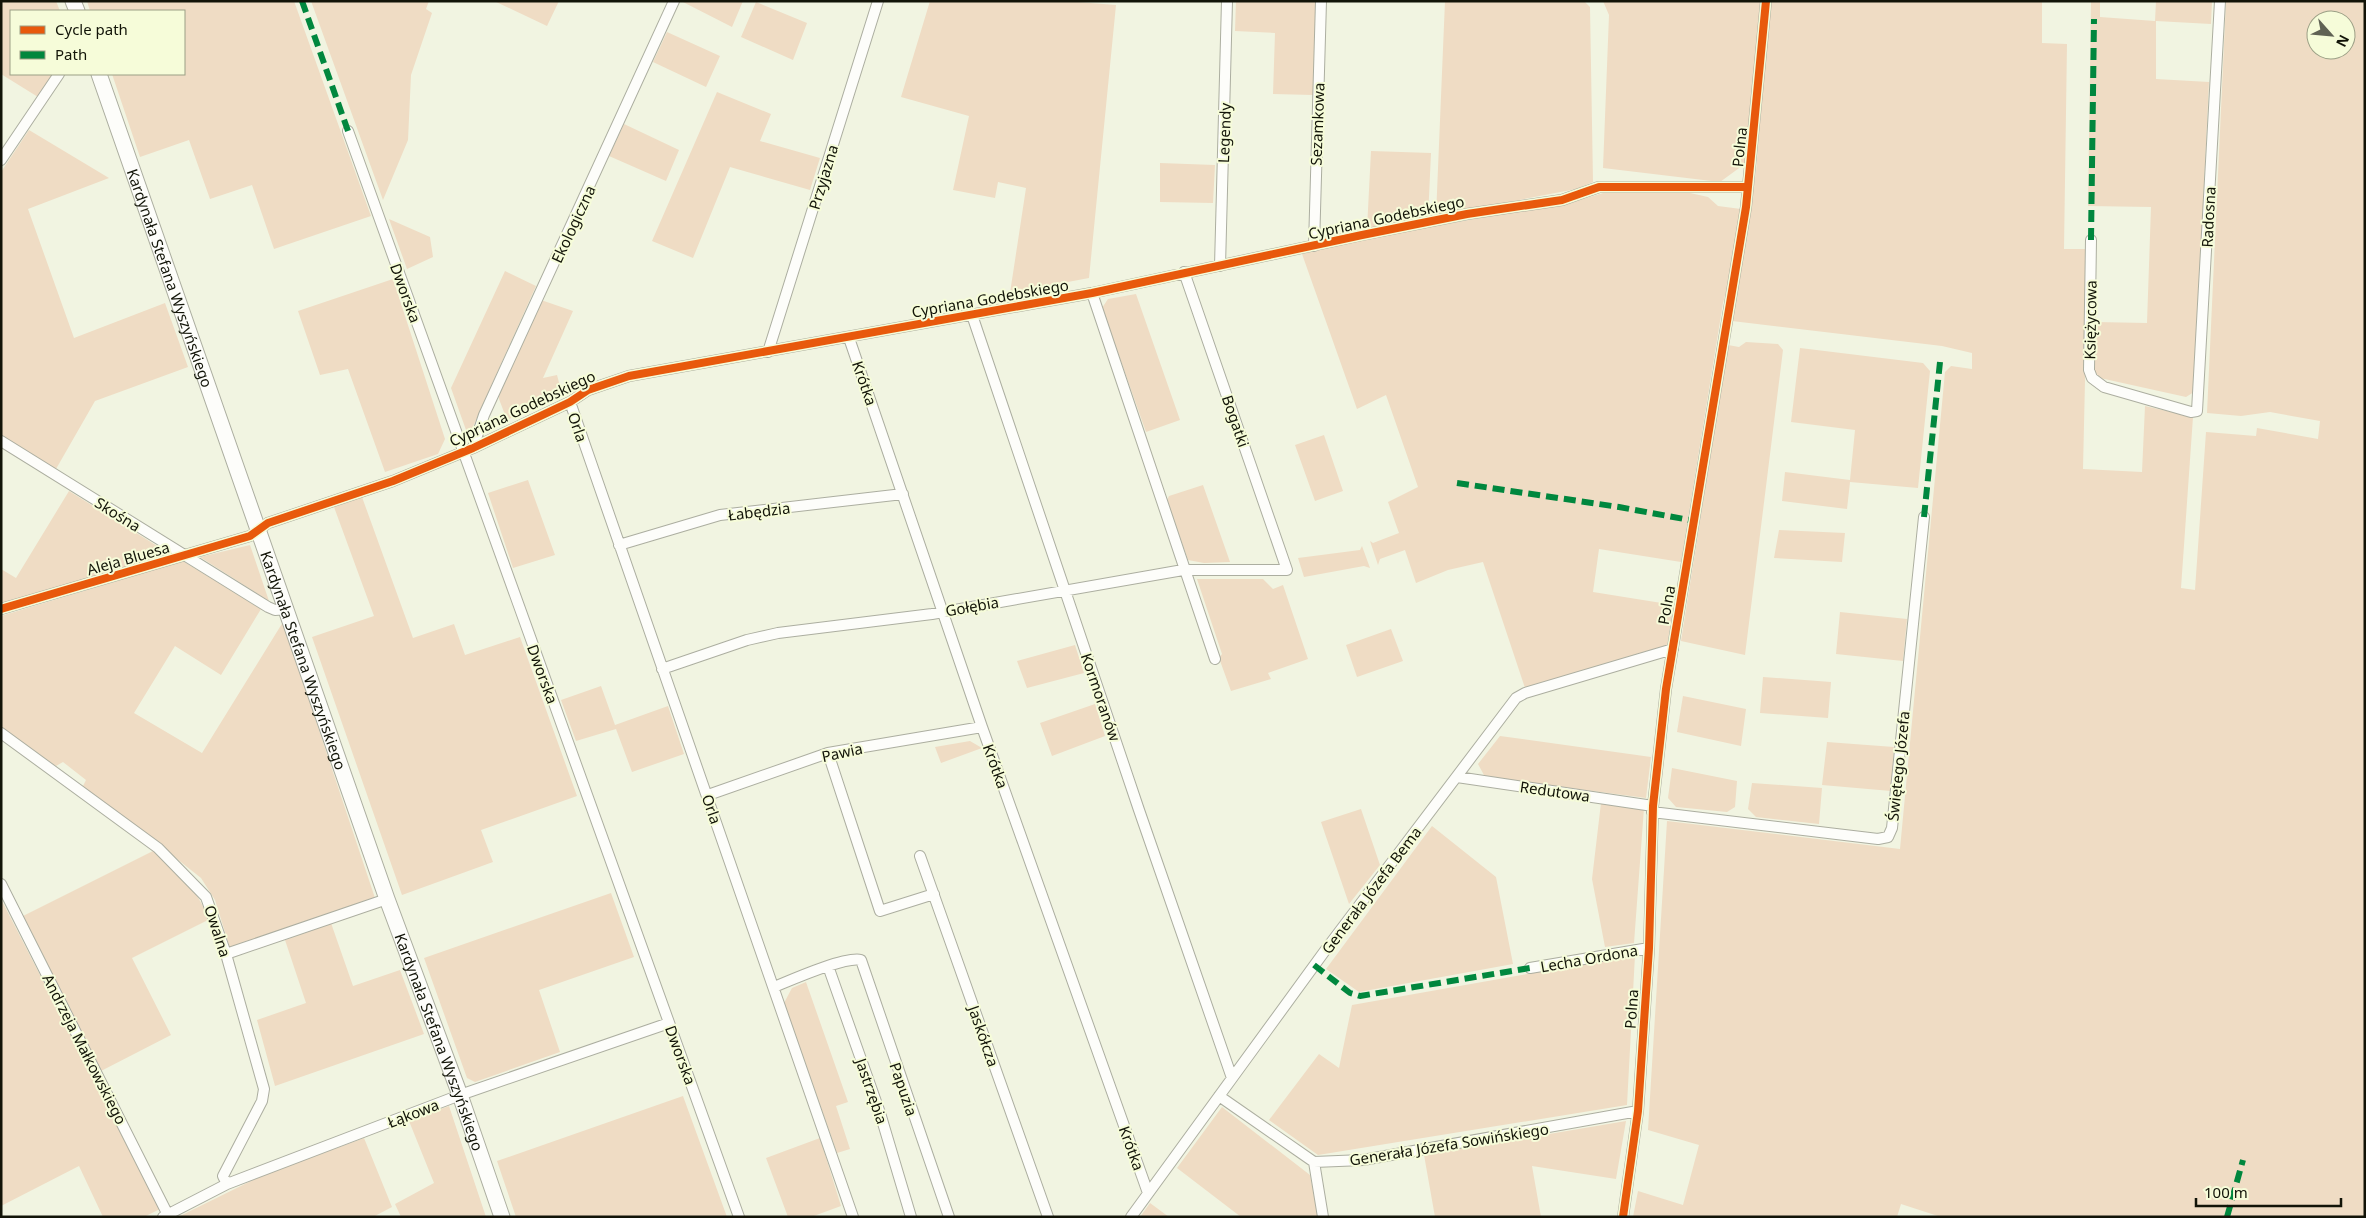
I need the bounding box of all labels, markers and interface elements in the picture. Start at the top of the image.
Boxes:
legend [10,10,185,75]
north arrow [2306,10,2356,60]
text: Cycle path [55,19,128,39]
text: N [2332,32,2354,51]
text: Path [55,44,87,64]
street label: Sezamkowa [1306,82,1328,166]
street label: Legendy [1213,102,1235,163]
street label: Polna [1727,126,1751,168]
street label: Przyjazna [804,142,842,212]
street label: Kardynała Stefana Wyszyńskiego [123,166,218,390]
street label: Ekologiczna [546,182,600,266]
street label: Radosna [2196,186,2220,248]
street label: Cypriana Godebskiego [1306,191,1466,243]
street label: Dworska [386,261,426,325]
street label: Cypriana Godebskiego [910,274,1070,322]
street label: Księżycowa [2079,280,2101,360]
street label: Krótka [848,358,882,408]
street label: Cypriana Godebskiego [446,365,598,451]
street label: Bogatki [1218,392,1254,450]
street label: Orla [564,409,592,445]
street label: Skośna [91,492,145,536]
street label: Łabędzia [727,497,791,525]
street label: Aleja Bluesa [84,537,172,579]
street label: Kardynała Stefana Wyszyńskiego [256,548,351,772]
street label: Polna [1653,584,1679,626]
street label: Gołębia [944,591,1000,621]
street label: Dworska [523,642,563,706]
street label: Kormoranów [1077,650,1125,744]
street label: Świętego Józefa [1882,710,1914,822]
street label: Pawia [820,738,864,766]
street label: Krótka [979,741,1013,791]
street label: Redutowa [1519,776,1591,806]
street label: Orla [698,791,726,827]
street label: Generała Józefa Bema [1317,822,1425,958]
street label: Owalna [200,902,236,960]
street label: Kardynała Stefana Wyszyńskiego [391,930,488,1153]
street label: Lecha Ordona [1539,940,1639,976]
street label: Andrzeja Małkowskiego [38,970,132,1128]
street label: Polna [1620,988,1642,1030]
street label: Jaskółcza [964,1001,1004,1069]
street label: Dworska [661,1023,701,1087]
street label: Jastrzębia [851,1054,893,1127]
street label: Papuzia [886,1060,922,1118]
street label: Łąkowa [385,1094,441,1132]
street label: Generała Józefa Sowińskiego [1348,1118,1550,1170]
street label: Krótka [1115,1123,1149,1173]
scale bar [2196,1176,2341,1208]
text: 100 m [2204,1182,2248,1202]

